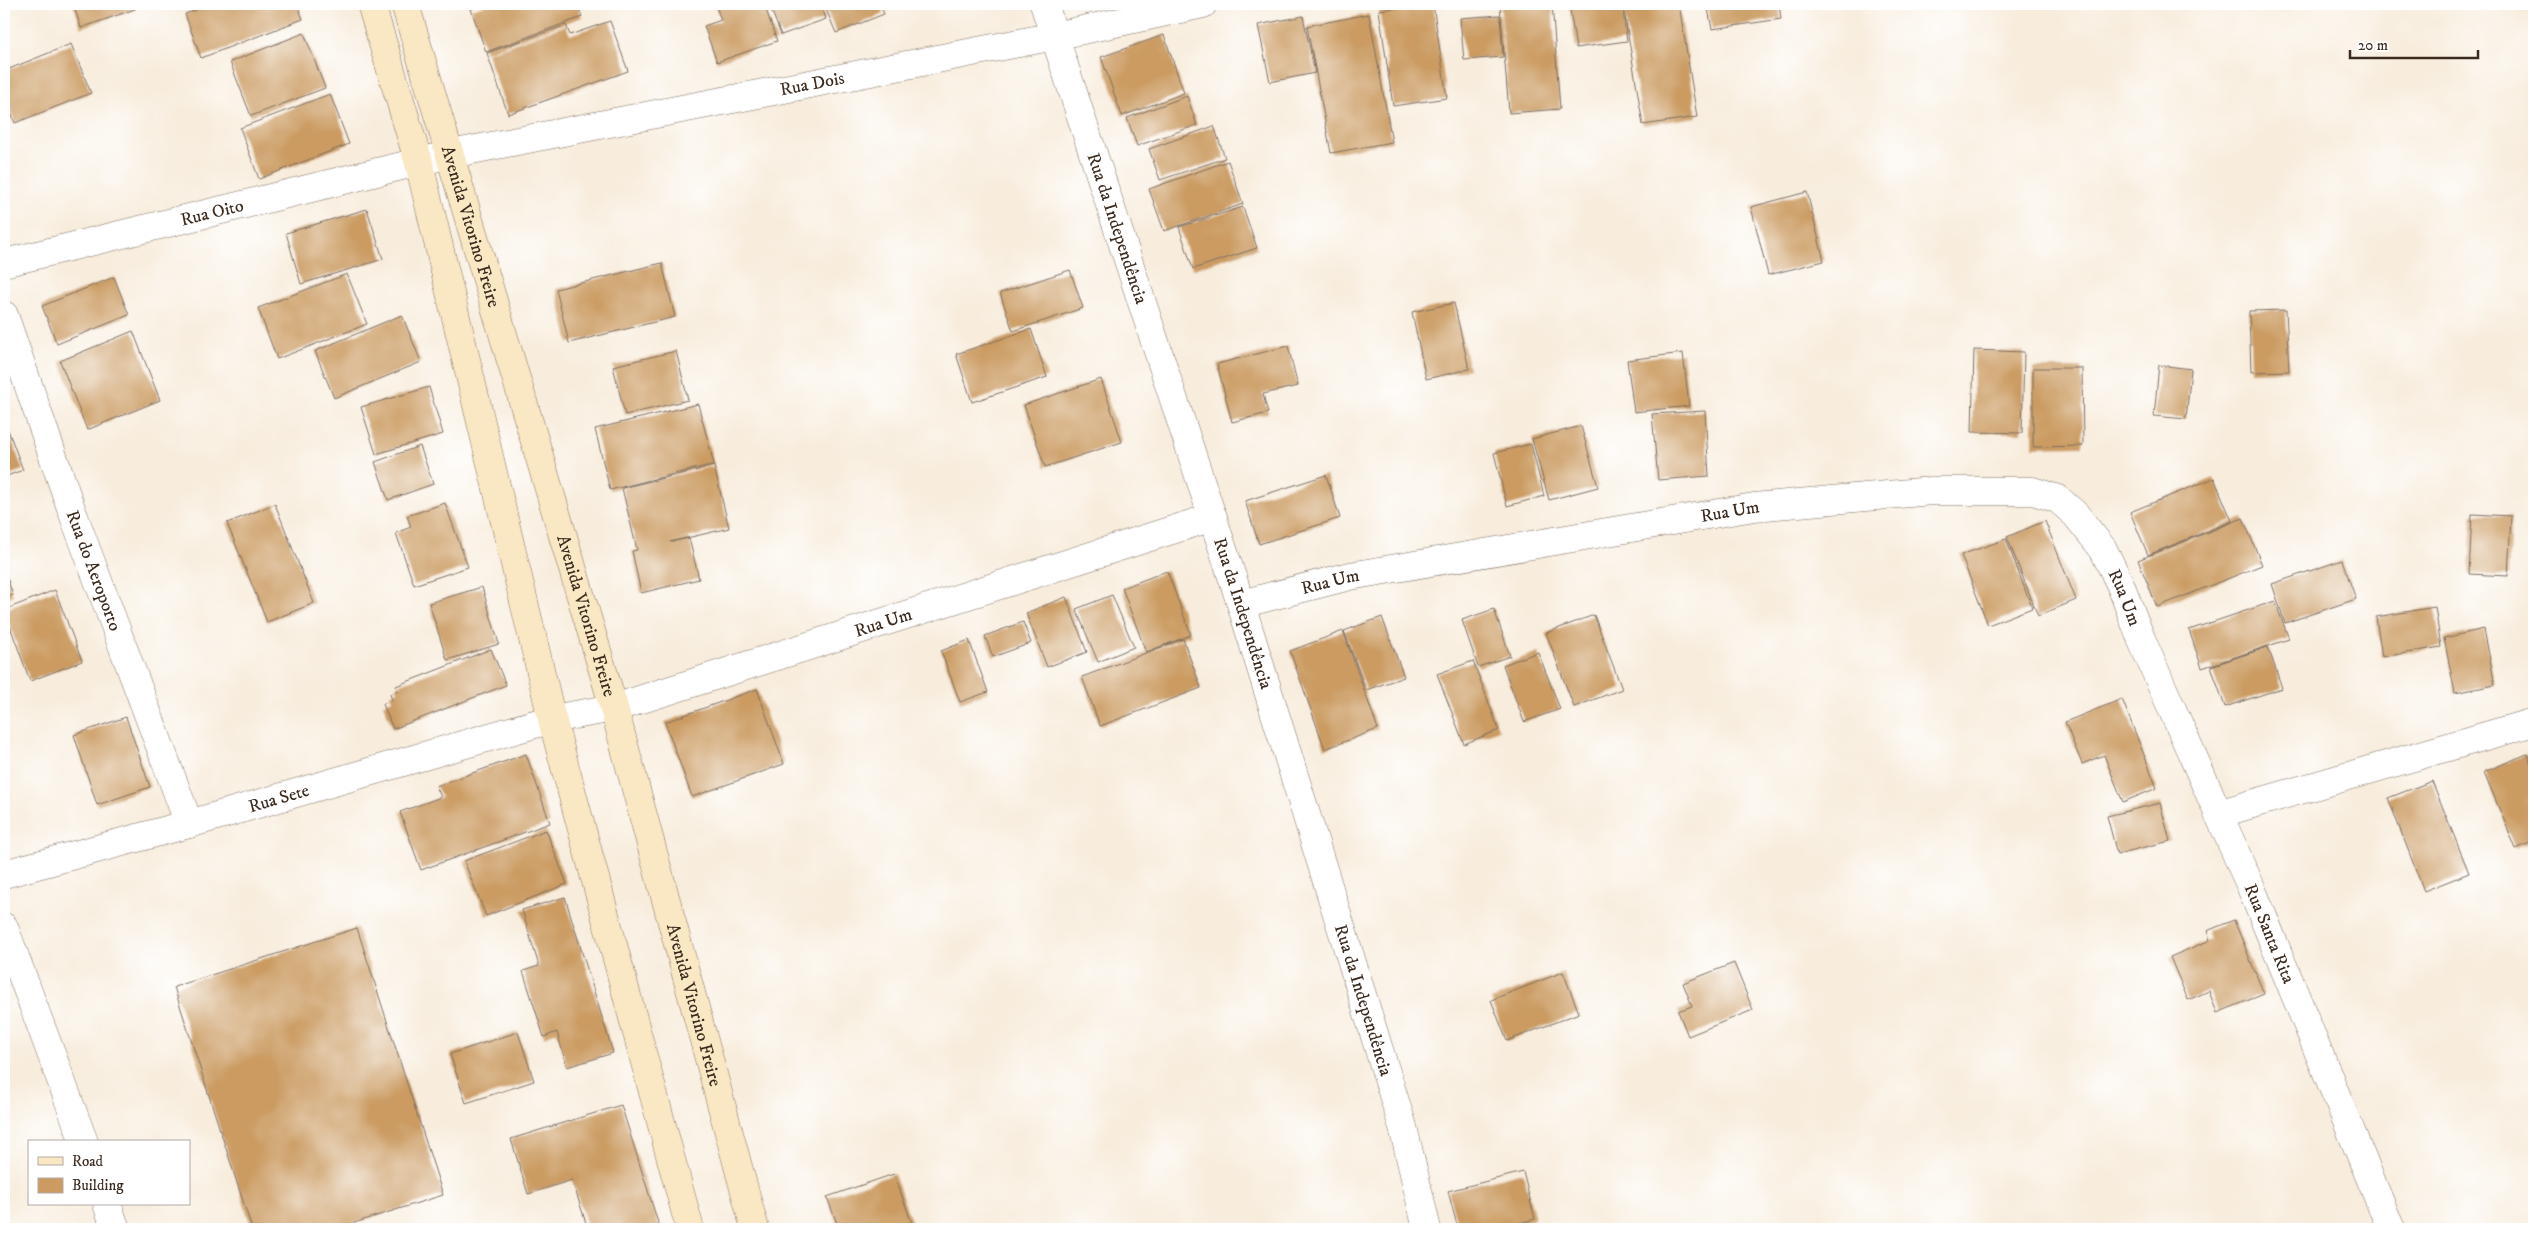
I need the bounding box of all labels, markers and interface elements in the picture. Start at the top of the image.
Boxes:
scale bar [2350,28,2478,60]
text: 20 m [2358,36,2388,55]
street label: Rua Dois [778,67,846,101]
street label: Avenida Vitorino Freire [436,143,504,310]
street label: Rua da Independência [1082,150,1152,307]
street label: Rua Oito [178,195,246,232]
street label: Rua Um [1699,496,1761,528]
street label: Rua do Aeroporto [61,507,126,635]
street label: Avenida Vitorino Freire [551,532,620,699]
street label: Rua da Independência [1208,535,1277,692]
street label: Rua Um [1299,565,1361,600]
street label: Rua Um [2102,566,2145,629]
street label: Rua Um [852,604,915,643]
street label: Rua Sete [246,780,312,818]
street label: Rua Santa Rita [2239,881,2299,987]
street label: Avenida Vitorino Freire [661,921,726,1089]
street label: Rua da Independência [1329,922,1397,1079]
legend [28,1140,190,1206]
text: Road [72,1152,104,1171]
text: Building [72,1176,124,1195]

